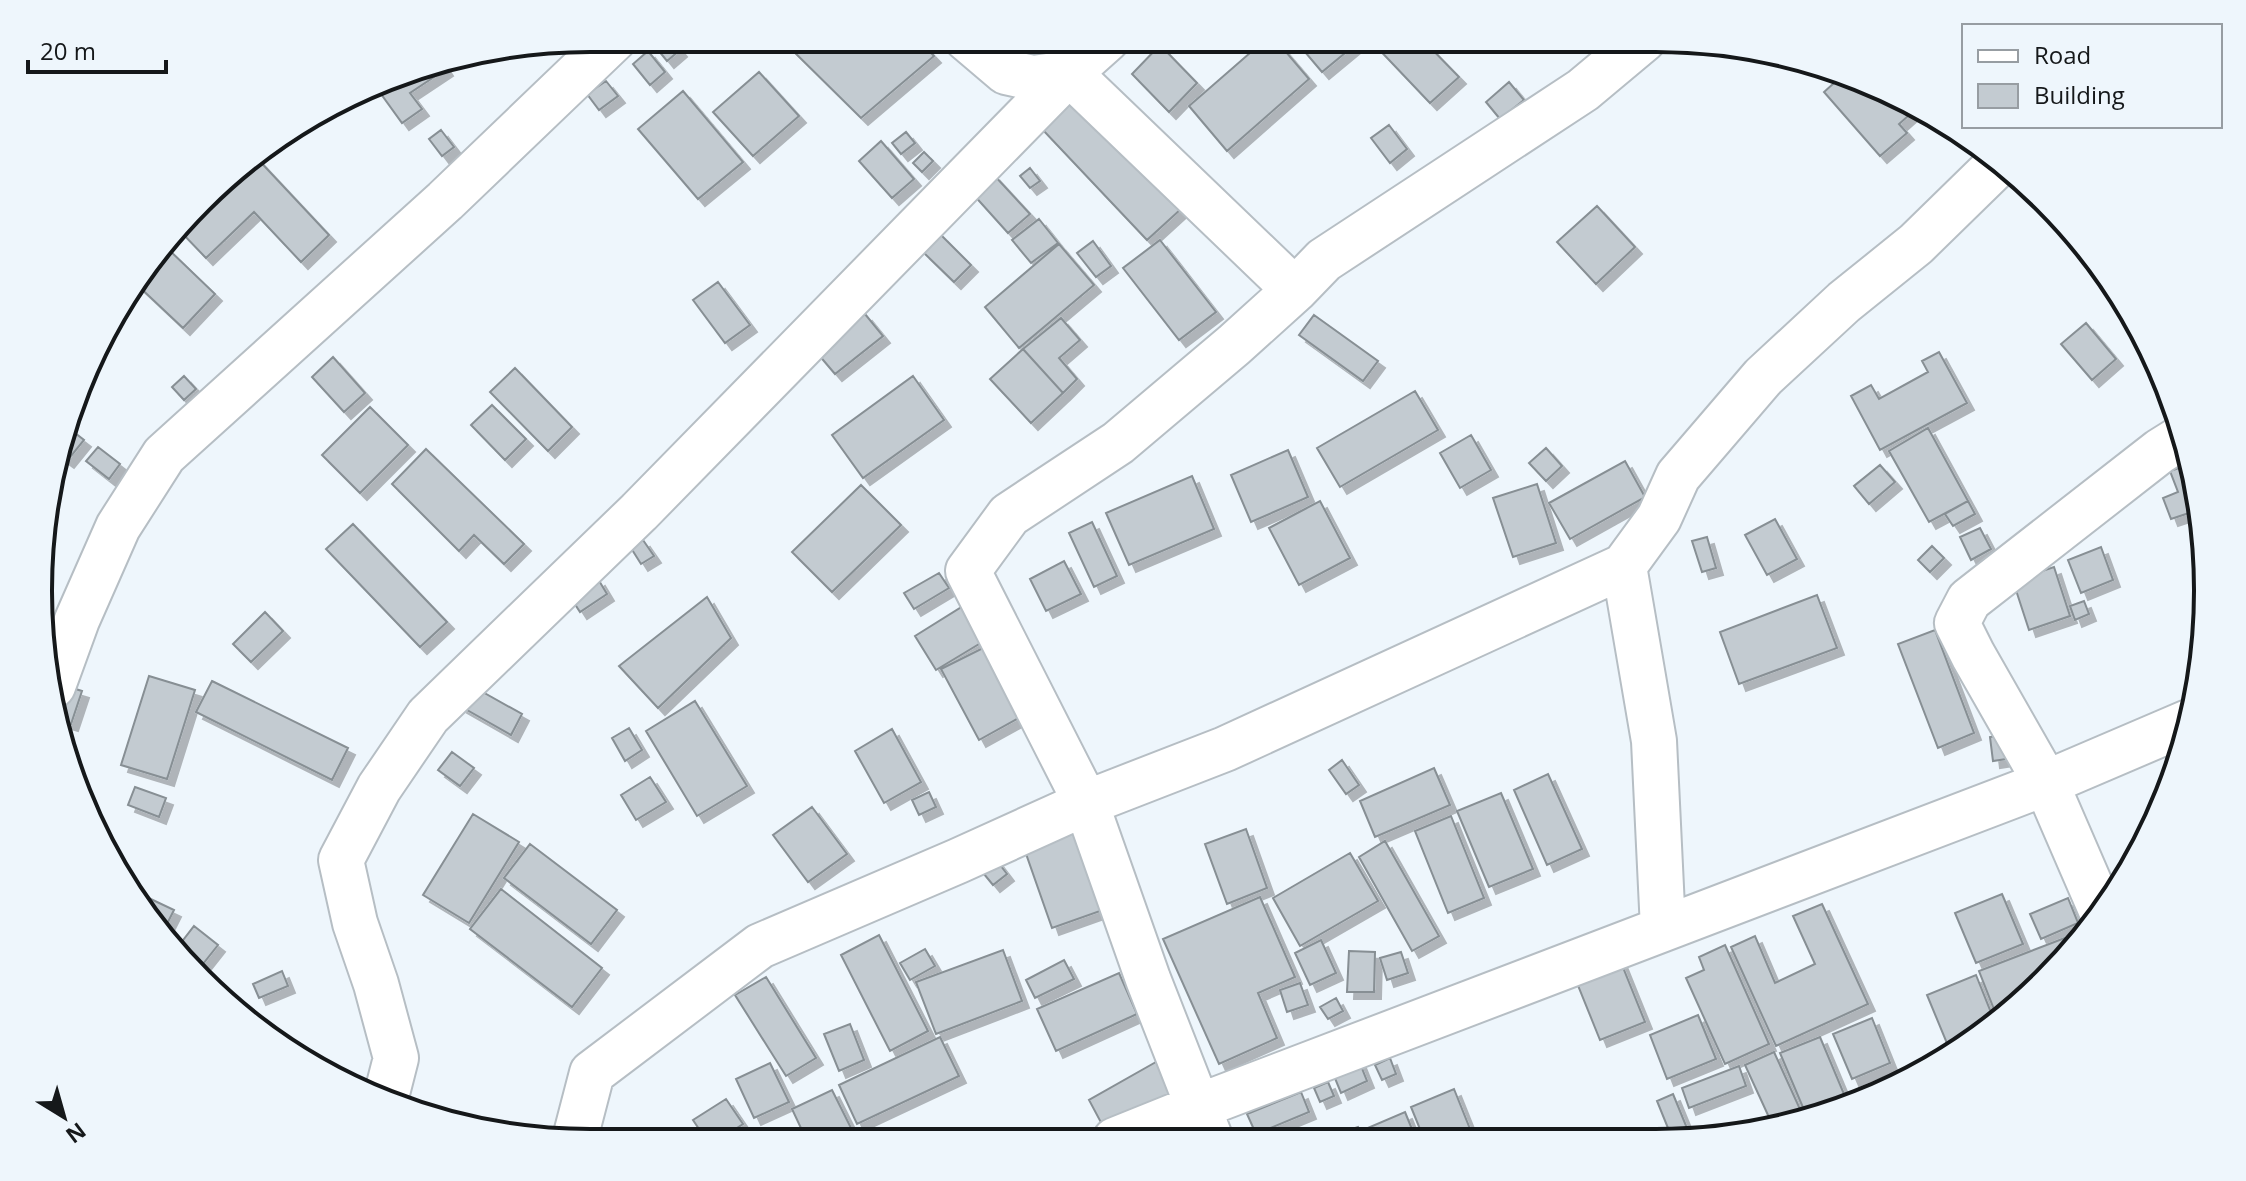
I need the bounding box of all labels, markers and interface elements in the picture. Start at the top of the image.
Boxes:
scale bar [28,24,166,74]
legend [1962,24,2222,128]
text: 20 m [40,34,96,67]
text: Road [2034,38,2091,71]
text: Building [2034,78,2125,111]
north arrow [24,1077,104,1157]
text: N [60,1116,93,1151]

